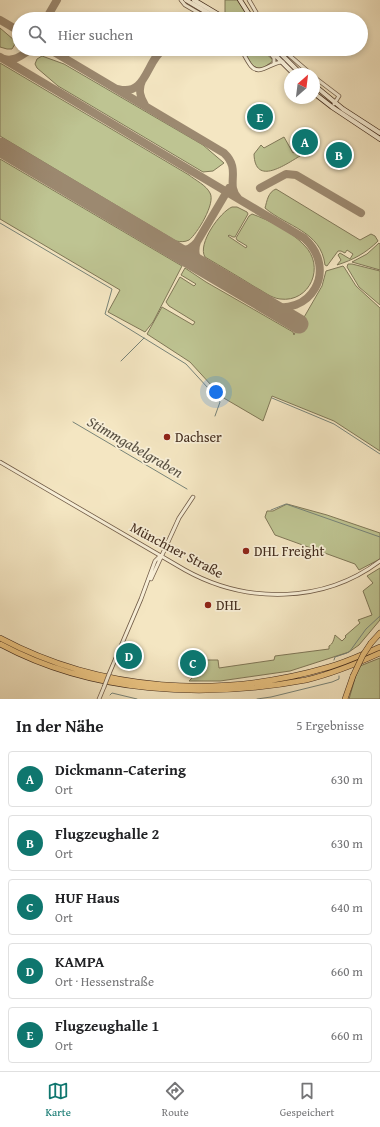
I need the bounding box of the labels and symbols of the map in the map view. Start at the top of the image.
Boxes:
north arrow [284,68,320,104]
pin: E [247,102,273,132]
pin: A [292,127,318,157]
pin: B [326,140,352,170]
your location [206,382,226,402]
water label: Stimmgabelgraben [83,411,187,483]
place label: Dachser [175,427,222,447]
marker: Dachser [162,432,172,442]
street label: Münchner Straße [127,517,227,583]
place label: DHL Freight [254,541,324,561]
marker: DHL Freight [241,546,251,556]
place label: DHL [216,595,241,615]
marker: DHL [203,600,213,610]
pin: D [116,641,142,671]
pin: C [180,648,206,678]

